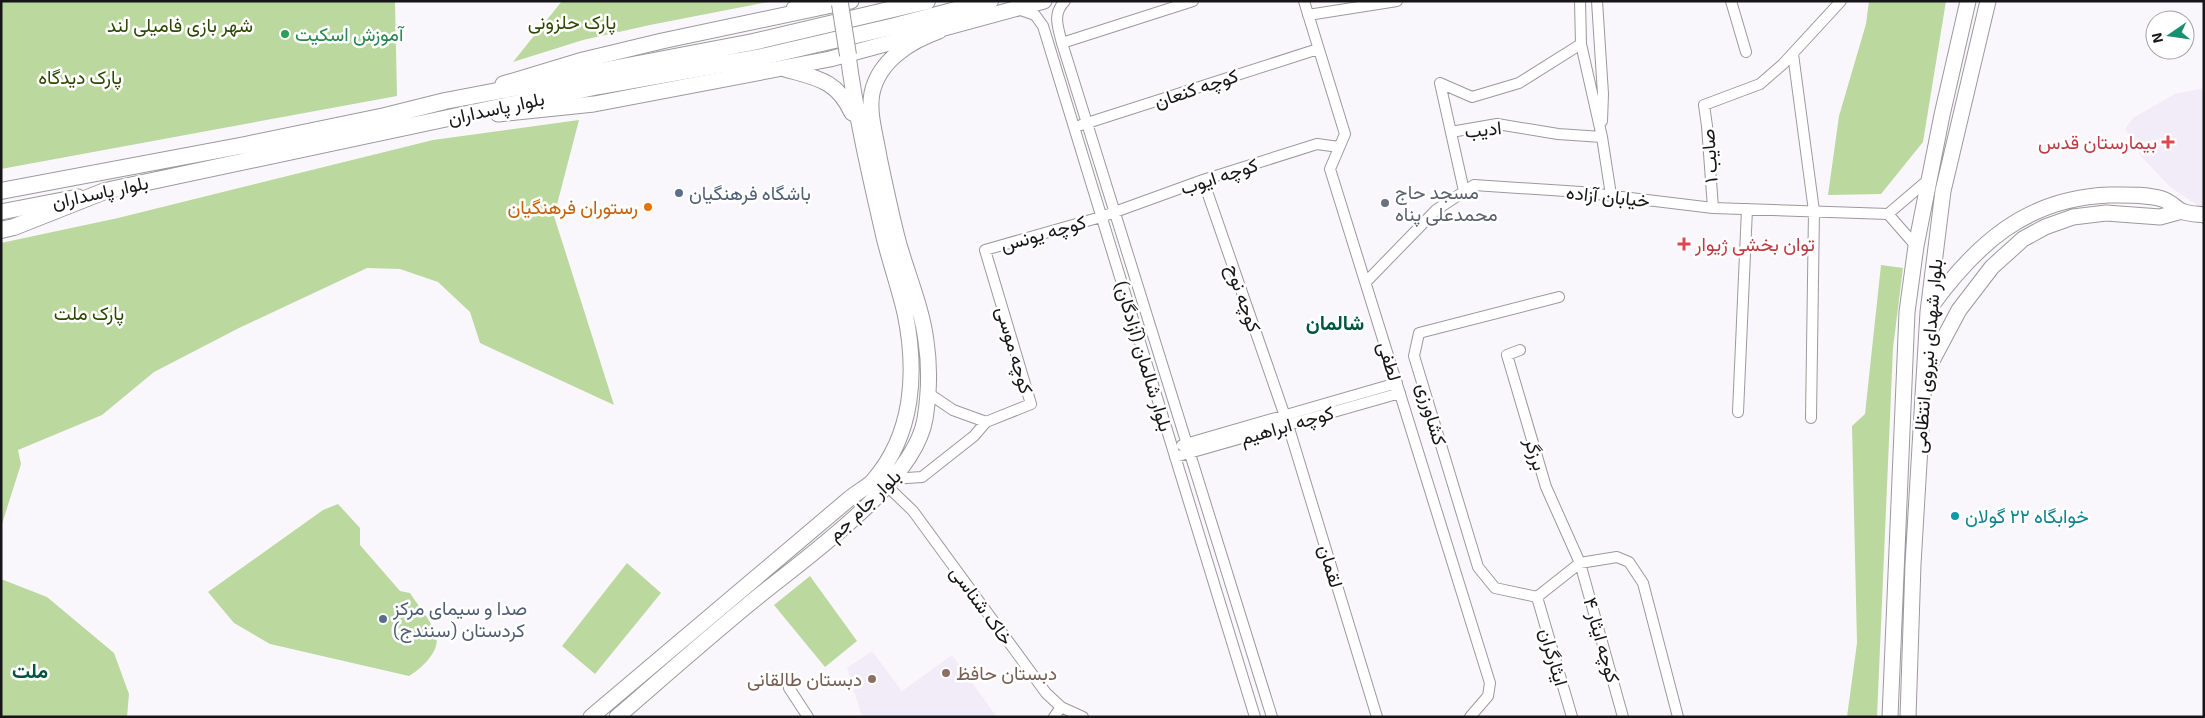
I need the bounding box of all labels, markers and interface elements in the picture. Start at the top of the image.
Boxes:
park label: پارک حلزونی [528,10,616,36]
north arrow [2145,10,2195,60]
park label: شهر بازی فامیلی لند [107,13,253,37]
place label: آموزش اسکیت [295,22,405,46]
marker: آموزش اسکیت [279,28,291,40]
text: N [2147,31,2166,45]
street label: کوچه کنعان [1151,63,1242,115]
park label: پارک دیدگاه [38,65,122,91]
street label: بلوار پاسداران [446,86,547,132]
street label: ادیب [1463,115,1503,143]
street label: صایب ۱ [1695,128,1723,184]
place label: بیمارستان قدس [2038,130,2157,154]
marker: بیمارستان قدس [2161,135,2175,149]
street label: کوچه ایوب [1177,152,1261,202]
street label: بلوار پاسداران [50,170,151,216]
place label: مسجد حاج محمدعلی پناه [1395,180,1498,228]
street label: خیابان آزاده [1565,180,1651,212]
place label: باشگاه فرهنگیان [689,181,811,205]
marker: باشگاه فرهنگیان [673,187,685,199]
place label: رستوران فرهنگیان [507,195,638,219]
marker: مسجد حاج محمدعلی پناه [1379,197,1391,209]
marker: رستوران فرهنگیان [642,201,654,213]
street label: کوچه یونس [997,209,1089,259]
place label: توان بخشی ژیوار [1694,232,1815,256]
marker: توان بخشی ژیوار [1677,237,1691,251]
street label: بلوار شهدای نیروی انتظامی [1907,258,1947,454]
street label: کوچه نوح [1219,261,1267,336]
street label: بلوار شالمان (آزادگان) [1110,278,1178,434]
park label: پارک ملت [54,301,124,327]
street label: کوچه موسی [989,304,1039,397]
district label: شالمان [1306,310,1364,334]
street label: لطفی [1373,338,1407,384]
street label: کشاورزی [1412,380,1452,448]
street label: کوچه ابراهیم [1237,400,1337,452]
street label: برزگر [1519,434,1552,473]
street label: بلوار جام جم [822,464,907,547]
place label: خوابگاه ۲۲ گولان [1965,504,2089,528]
marker: خوابگاه ۲۲ گولان [1949,510,1961,522]
street label: لقمان [1314,542,1349,590]
street label: خاک شناسی [945,561,1019,649]
street label: کوچه ایثار ۴ [1576,594,1626,686]
place label: صدا و سیمای مرکز کردستان (سنندج) [392,596,527,643]
marker: صدا و سیمای مرکز کردستان (سنندج) [377,613,389,625]
street label: ایثارگران [1534,625,1574,689]
district label: ملت [12,658,48,682]
place label: دبستان حافظ [956,661,1057,685]
place label: دبستان طالقانی [747,667,862,691]
marker: دبستان حافظ [940,667,952,679]
marker: دبستان طالقانی [866,673,878,685]

